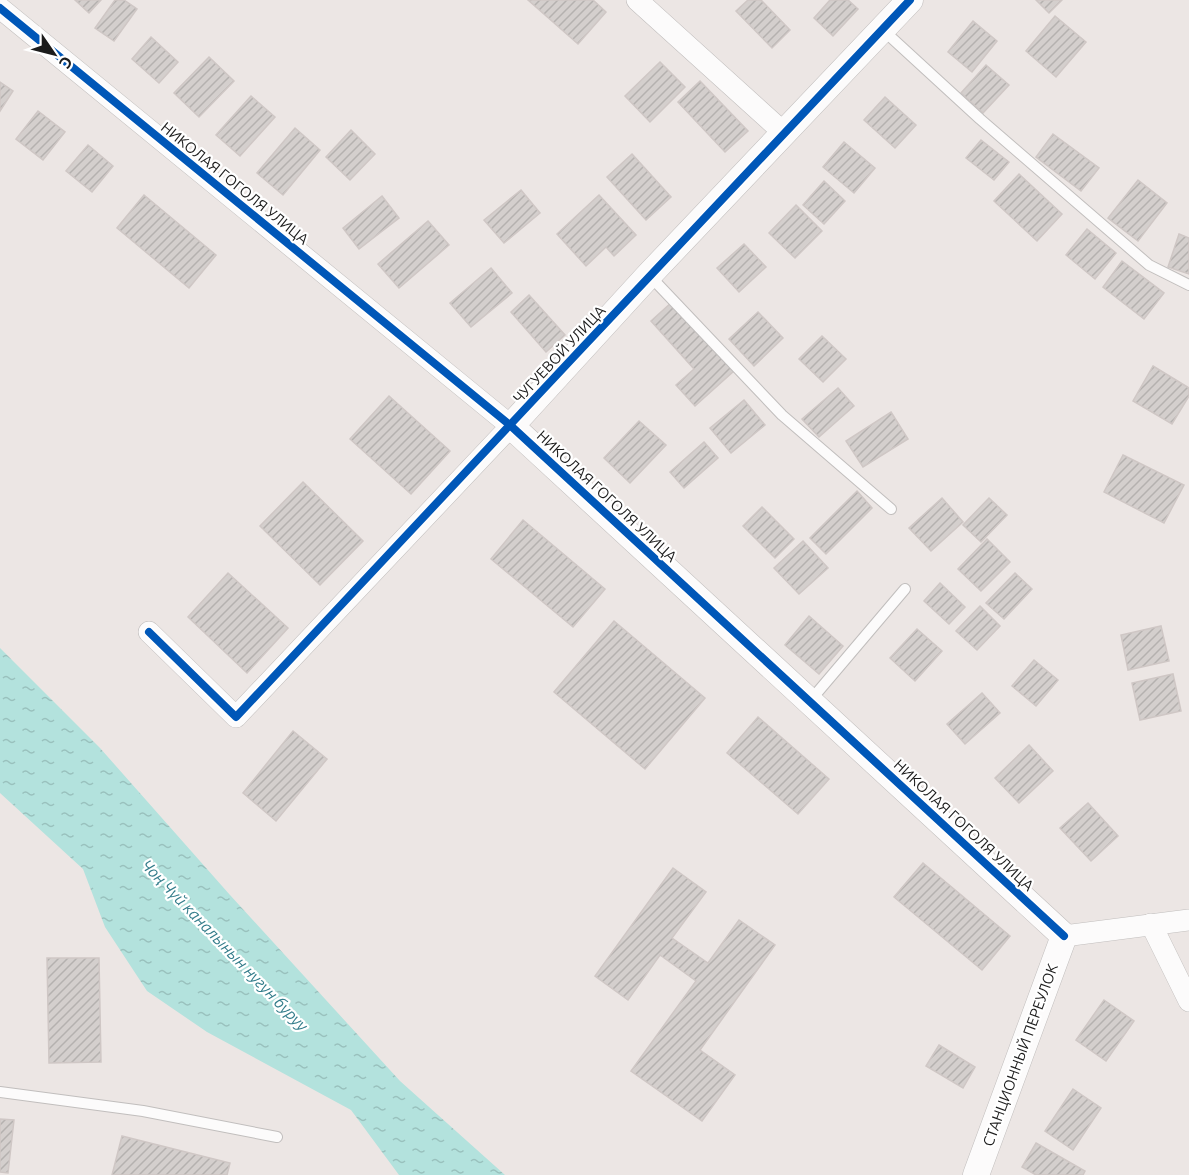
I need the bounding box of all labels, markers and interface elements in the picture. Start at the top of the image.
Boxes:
north arrow [24,24,84,84]
text: С [56,53,77,72]
street label: НИКОЛАЯ ГОГОЛЯ УЛИЦА [158,118,312,248]
street label: ЧУГУЕВОЙ УЛИЦА [509,302,609,406]
street label: НИКОЛАЯ ГОГОЛЯ УЛИЦА [534,427,681,565]
street label: НИКОЛАЯ ГОГОЛЯ УЛИЦА [891,756,1038,894]
water label: Чоң Чүй каналынын нугун буруу [138,856,312,1035]
street label: СТАНЦИОННЫЙ ПЕРЕУЛОК [979,961,1061,1149]

